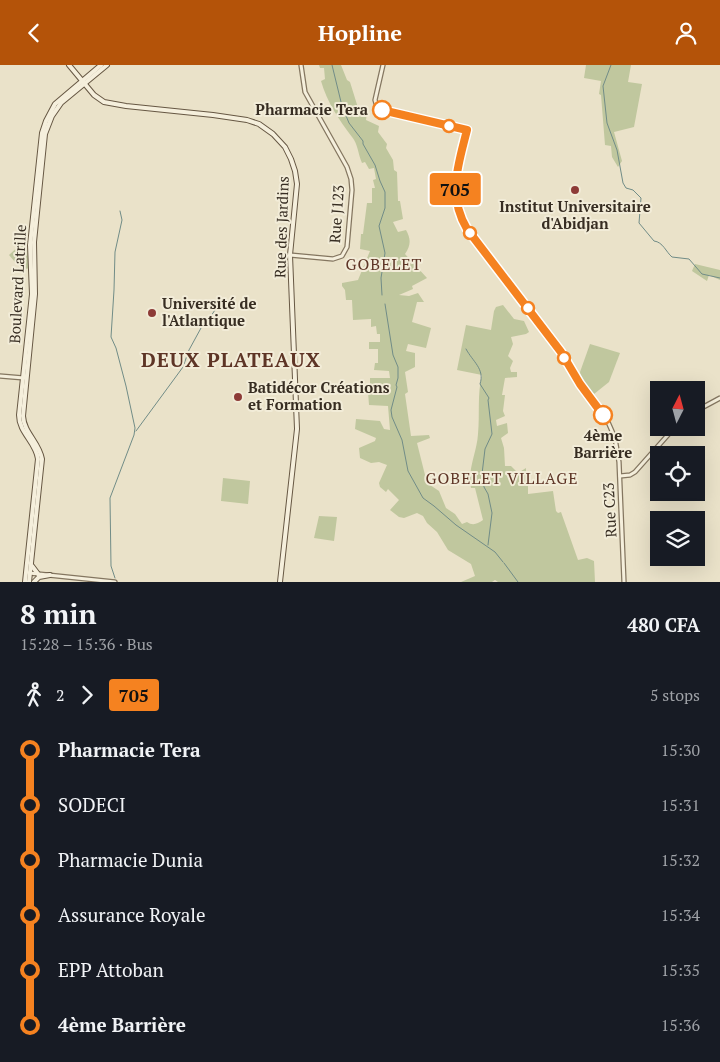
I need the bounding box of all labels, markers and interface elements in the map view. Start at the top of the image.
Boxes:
text: Hopline [318,18,402,47]
icon: back [20,19,48,47]
icon: person [672,19,700,47]
place label: Pharmacie Tera [255,99,369,119]
marker: Pharmacie Tera [372,100,392,120]
unlabelled marker [442,119,456,133]
line badge: 705 [426,173,484,205]
street label: Rue des Jardins [269,176,293,278]
text: 705 [440,177,470,201]
street label: Rue J123 [324,184,348,244]
marker: Institut Universitaire d'Abidjan [569,184,581,196]
place label: Institut Universitaire d'Abidjan [499,196,651,233]
street label: Boulevard Latrille [4,224,30,344]
unlabelled marker [463,226,477,240]
district label: GOBELET [345,253,423,275]
place label: Université de l'Atlantique [162,293,257,330]
unlabelled marker [521,301,535,315]
marker: Université de l'Atlantique [146,307,158,319]
district label: DEUX PLATEAUX [141,346,321,373]
unlabelled marker [557,351,571,365]
place label: Batidécor Créations et Formation [248,377,390,414]
north arrow [650,381,705,436]
map controls [650,381,705,566]
marker: Batidécor Créations et Formation [232,391,244,403]
marker: 4ème Barrière [593,405,613,425]
place label: 4ème Barrière [574,425,632,462]
button: locate [650,446,705,501]
district label: GOBELET VILLAGE [426,467,578,489]
street label: Rue C23 [598,482,620,538]
button: layers [650,511,705,566]
text: 8 min [20,595,97,632]
text: 480 CFA [627,612,700,637]
text: 15:28 – 15:36 · Bus [20,633,153,655]
icon: walk [20,681,48,709]
icon: forward [73,681,101,709]
text: 705 [119,683,149,707]
text: 2 [56,684,65,706]
text: 5 stops [650,684,700,706]
text: Pharmacie Tera [58,737,201,762]
text: 15:30 [661,739,700,761]
text: SODECI [58,792,126,817]
text: 15:31 [661,794,700,816]
text: Pharmacie Dunia [58,847,203,872]
text: 15:32 [661,849,700,871]
text: Assurance Royale [58,902,206,927]
text: 15:34 [661,904,700,926]
text: EPP Attoban [58,957,164,982]
text: 15:35 [661,959,700,981]
text: 4ème Barrière [58,1012,186,1037]
text: 15:36 [661,1014,700,1036]

